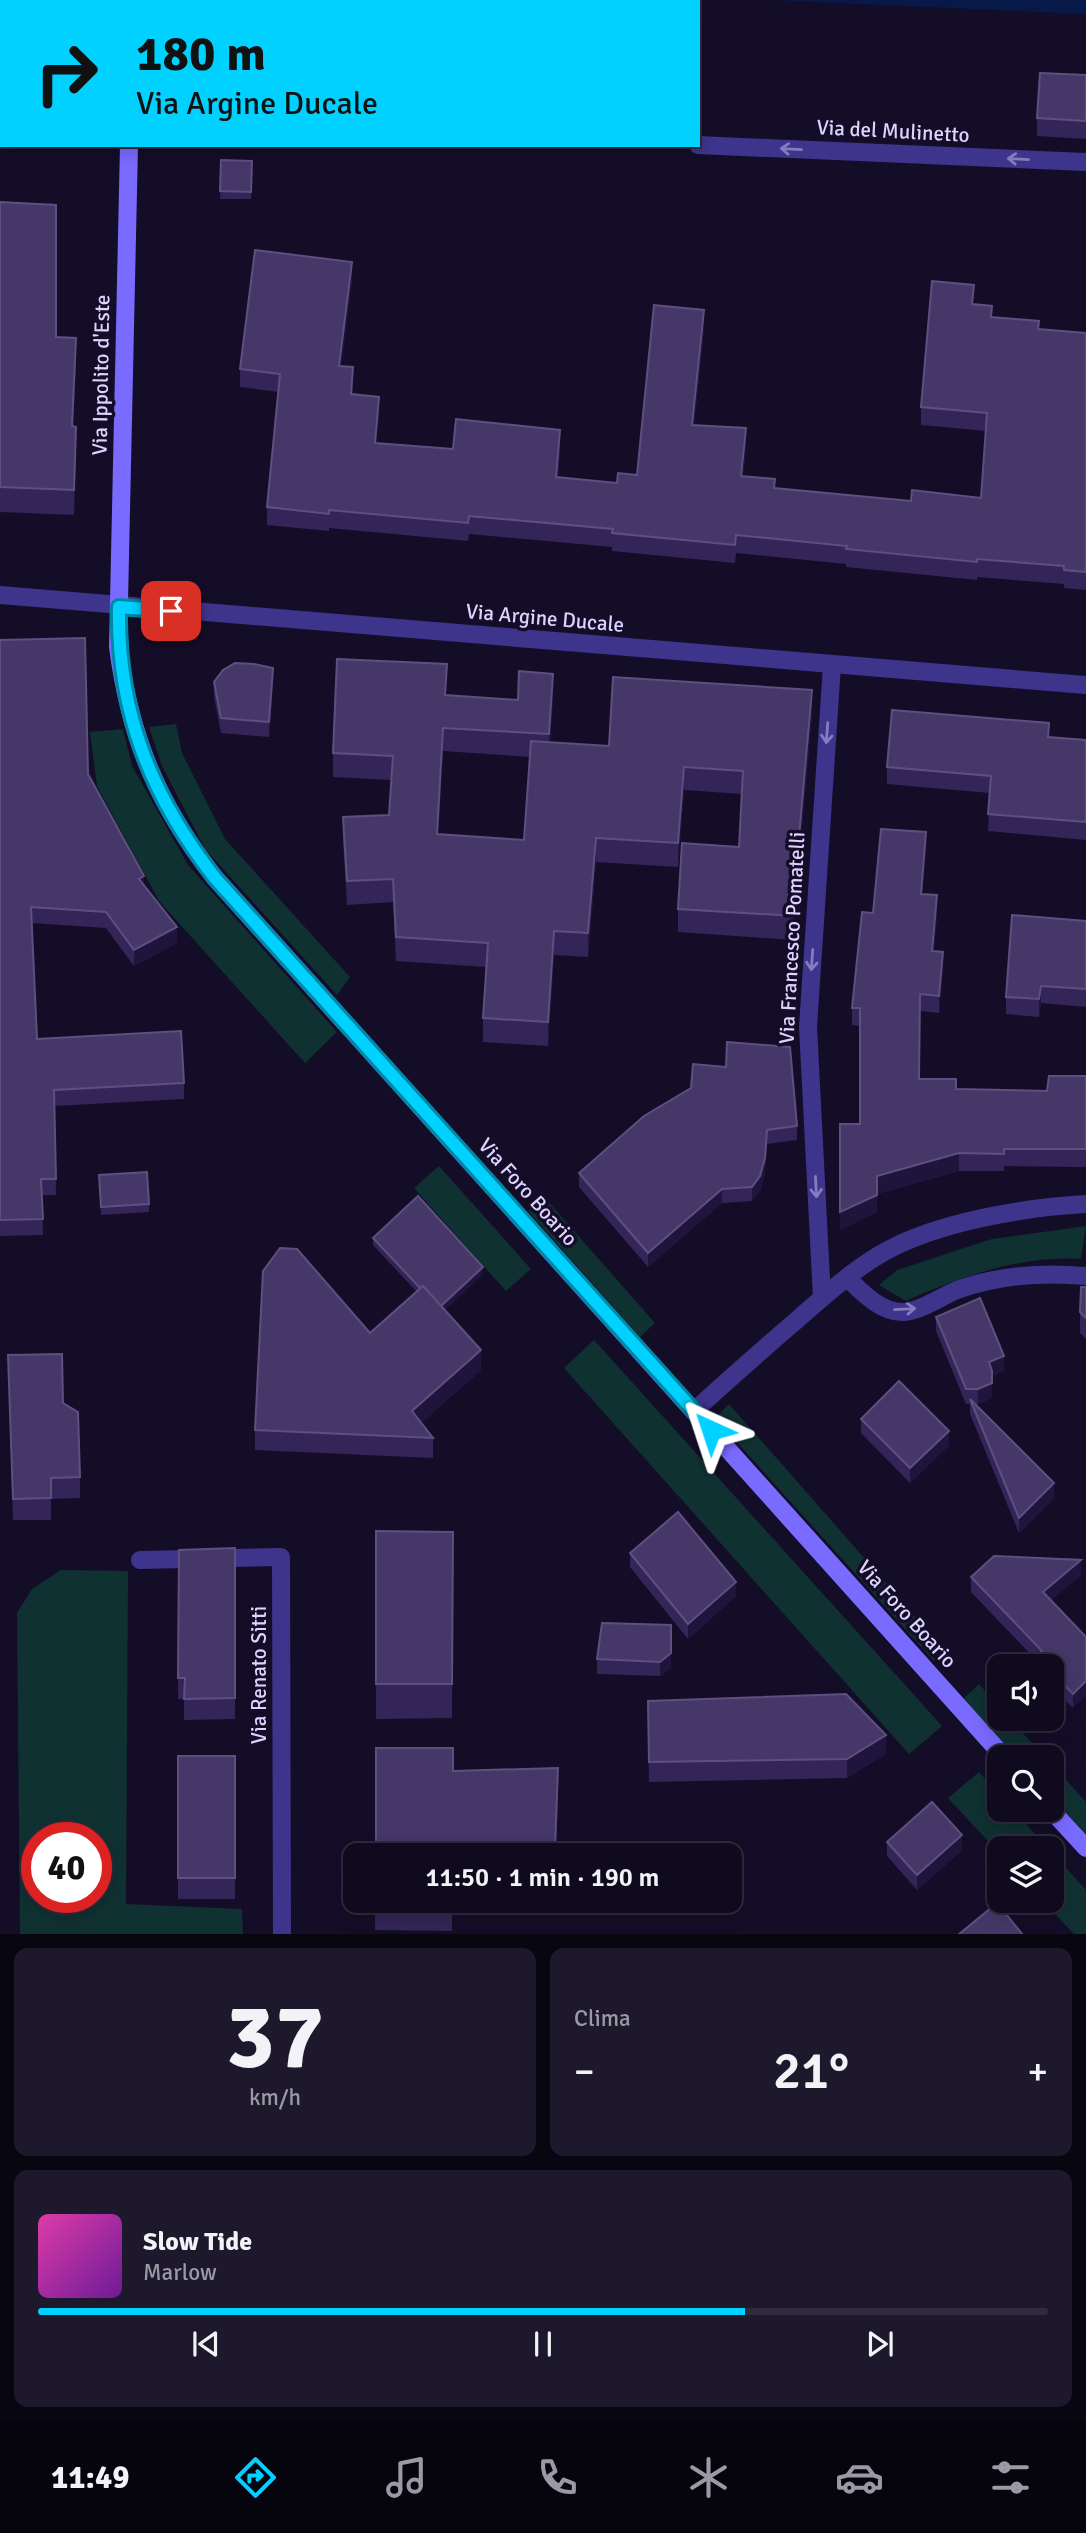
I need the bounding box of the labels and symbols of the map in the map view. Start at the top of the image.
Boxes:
street label: Via del Mulinetto [816,114,970,148]
one-way arrow [779,143,802,156]
one-way arrow [1007,153,1030,166]
street label: Via Ippolito d'Este [87,294,115,456]
pin [141,581,201,641]
street label: Via Argine Ducale [465,598,625,638]
one-way arrow [820,721,833,743]
street label: Via Francesco Pomatelli [773,831,811,1045]
one-way arrow [805,948,818,970]
street label: Via Foro Boario [473,1133,583,1251]
one-way arrow [810,1175,823,1197]
one-way arrow [893,1303,916,1316]
position arrow [674,1393,748,1467]
street label: Via Foro Boario [852,1555,962,1673]
street label: Via Renato Sitti [246,1606,272,1744]
speed limit sign: 40 [21,1822,112,1913]

